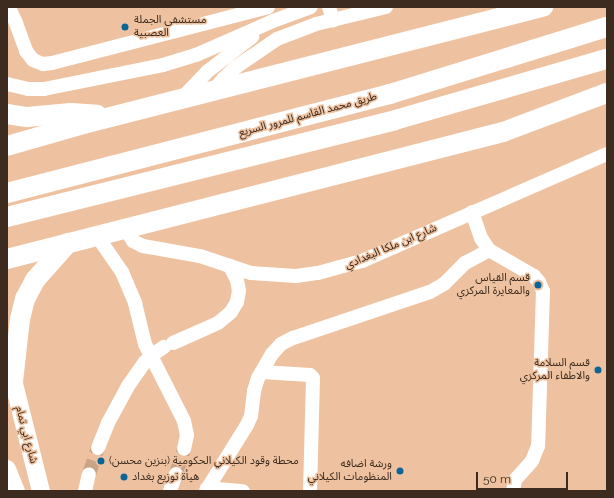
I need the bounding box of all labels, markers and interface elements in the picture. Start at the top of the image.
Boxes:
place label: مستشفى الجملة العصبية [134,14,206,40]
marker: مستشفى الجملة العصبية [119,21,131,33]
street label: طريق محمد القاسم للمرور السريع [237,90,379,140]
street label: شارع ابن ملكا البغدادي [343,222,439,272]
place label: قسم القياس والمعايرة المركزي [457,272,530,298]
marker: قسم القياس والمعايرة المركزي [533,280,543,290]
place label: قسم السلامة والاطفاء المركزي [520,357,590,383]
marker: قسم السلامة والاطفاء المركزي [593,365,603,375]
street label: شارع ابي تمام [12,405,40,465]
place label: محطة وقود الكيلاني الحكومية (بنزين محسن) [109,454,299,468]
marker: محطة وقود الكيلاني الحكومية (بنزين محسن) [96,456,106,466]
place label: ورشة اضافه المنظومات الكيلاني [308,458,392,484]
scale bar [478,464,570,490]
marker: ورشة اضافه المنظومات الكيلاني [395,466,405,476]
place label: هيأة توزيع بغداد [132,470,199,484]
marker: هيأة توزيع بغداد [119,472,129,482]
text: 50 m [483,472,511,486]

